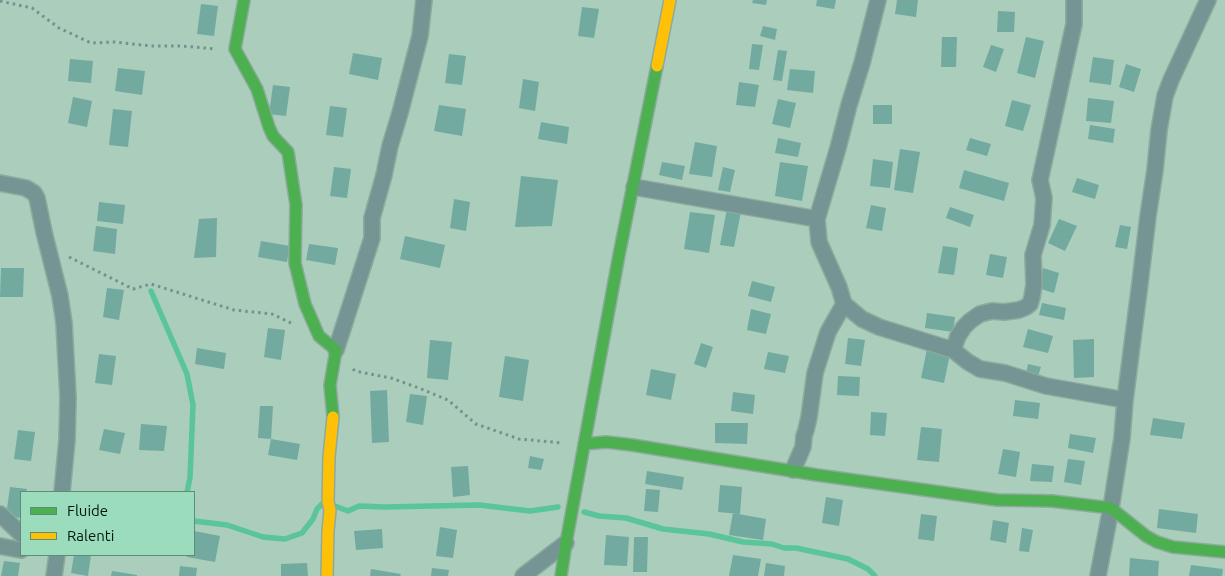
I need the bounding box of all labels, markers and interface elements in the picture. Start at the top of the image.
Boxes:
legend [20,491,195,556]
text: Fluide [67,502,108,519]
text: Ralenti [67,527,114,544]

